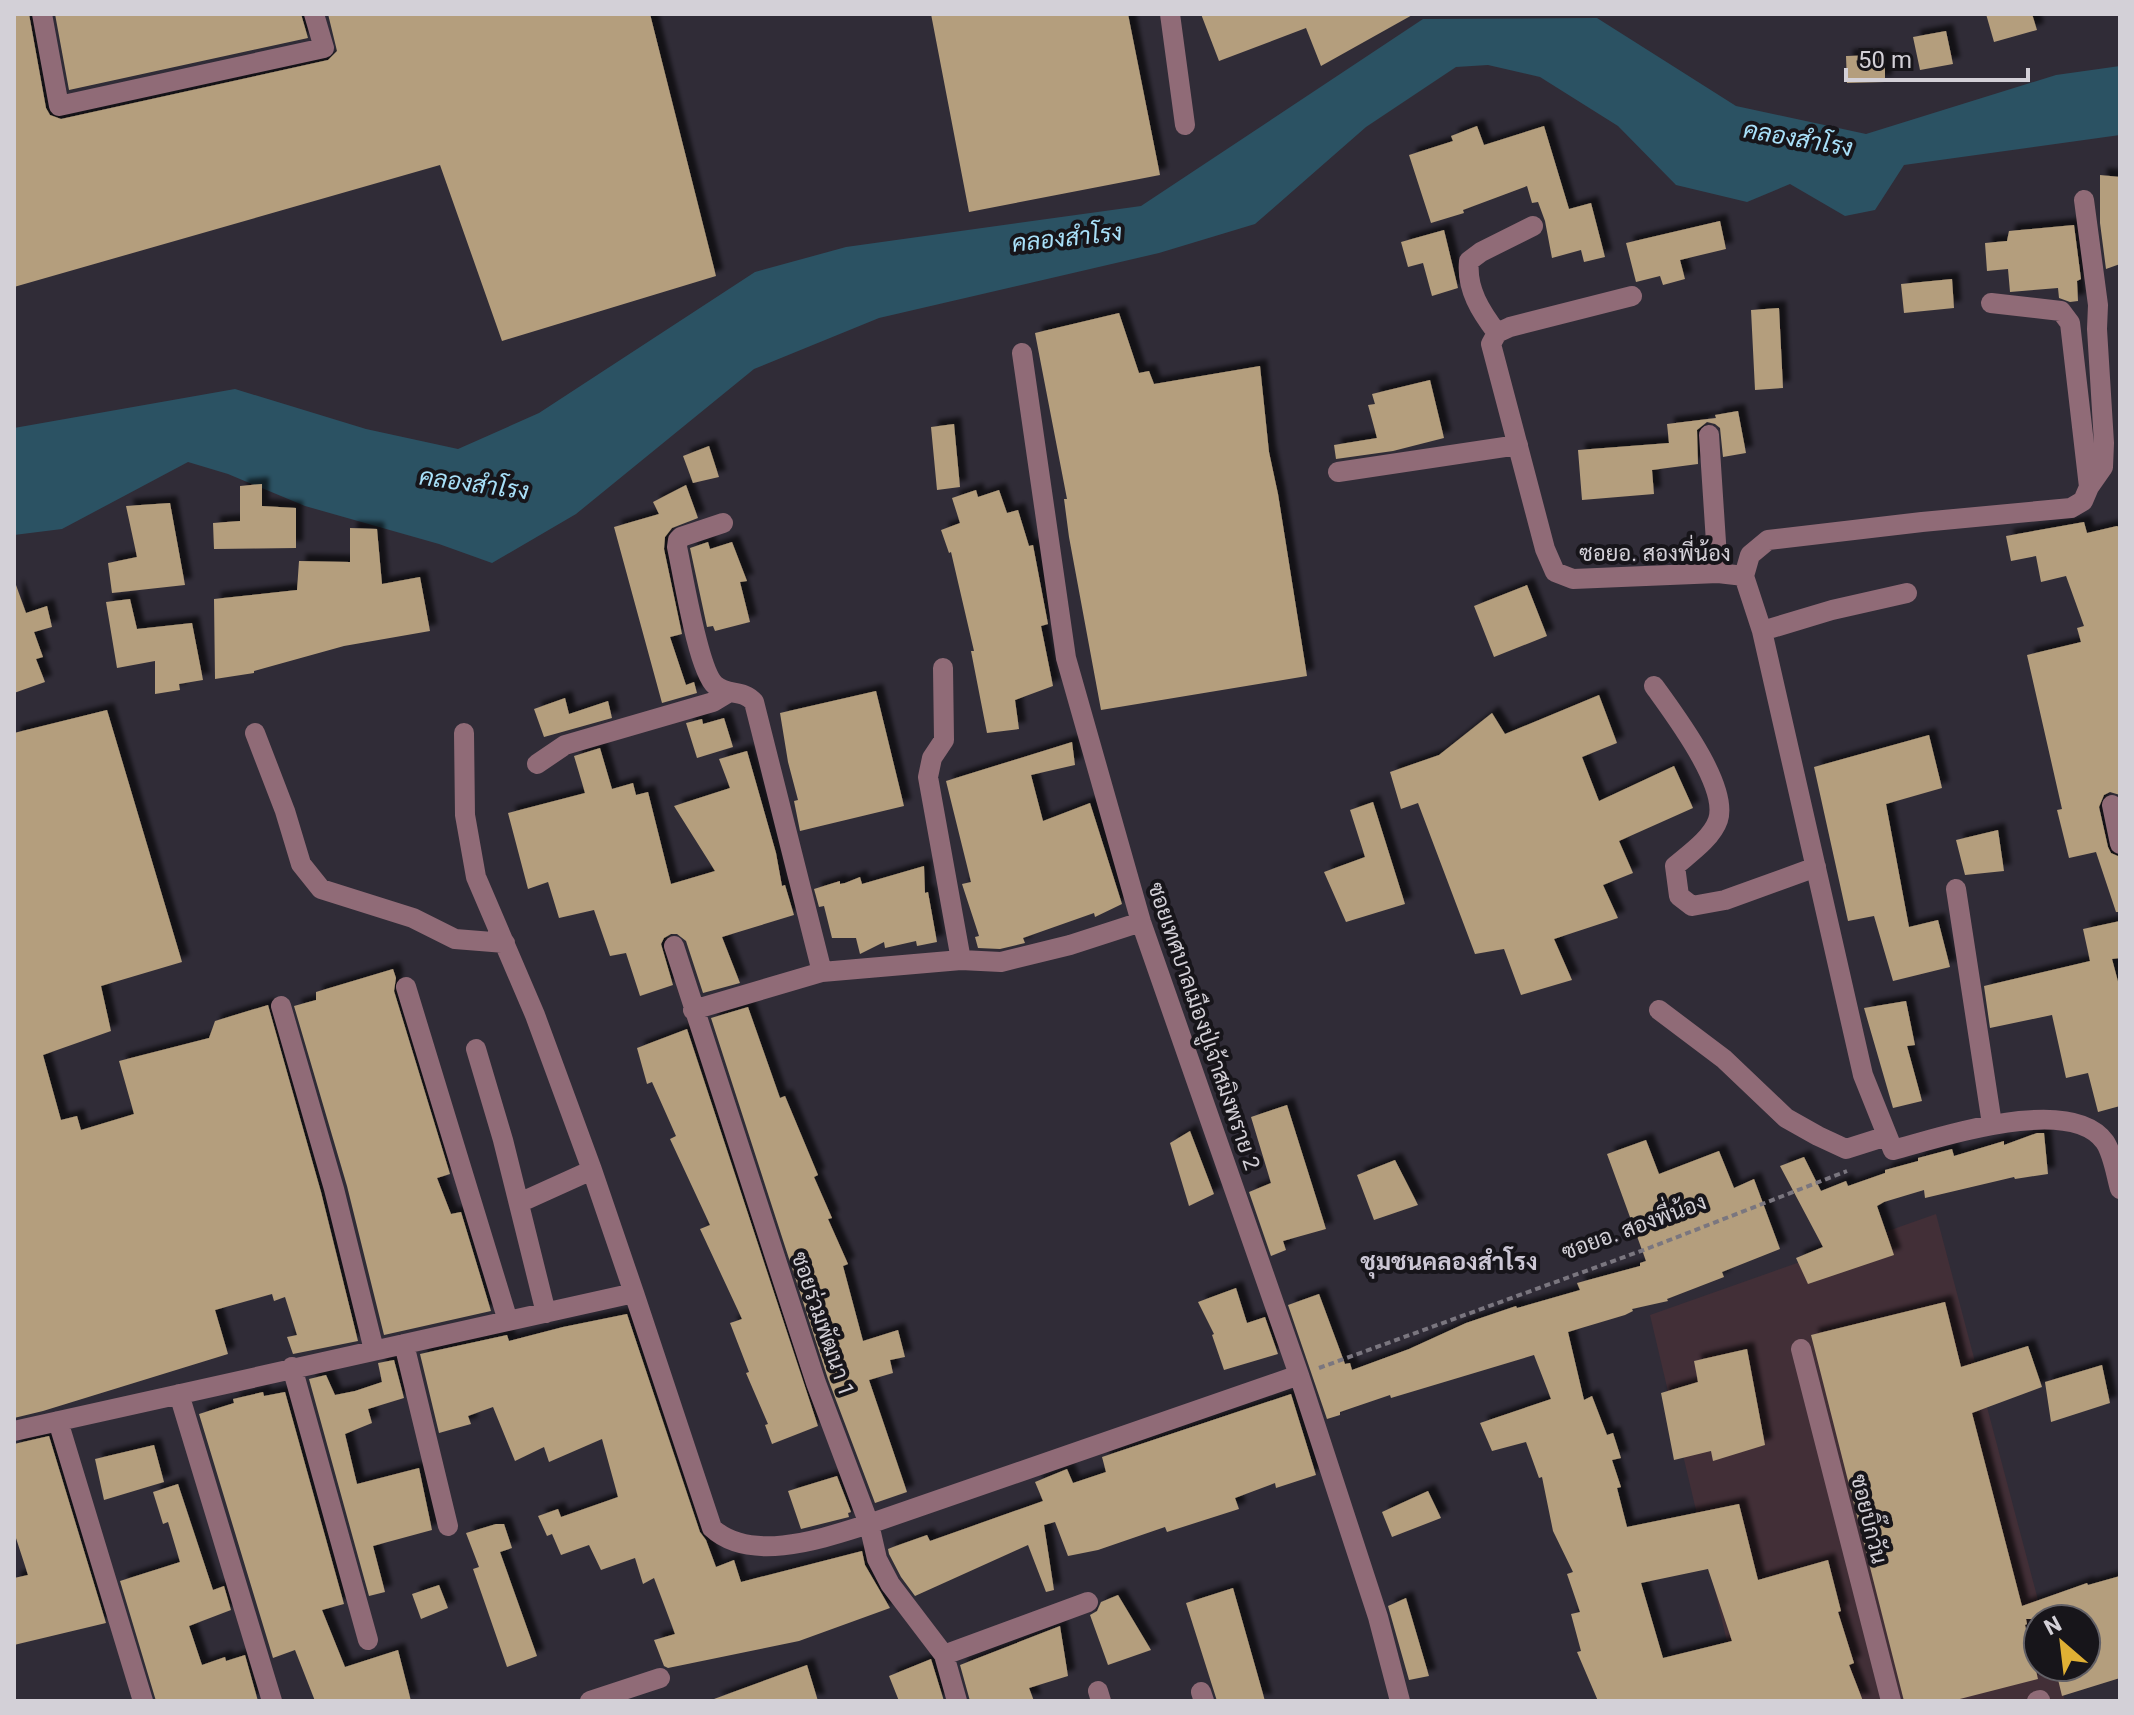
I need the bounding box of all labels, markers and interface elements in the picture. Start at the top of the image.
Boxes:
scale bar [1846,32,2028,82]
text: 50 m [1858,46,1912,74]
water label: คลองสำโรง [1741,114,1855,162]
water label: คลองสำโรง [1010,216,1124,258]
water label: คลองสำโรง [417,460,531,506]
street label: ซอยอ. สองพี่น้อง [1579,534,1731,566]
street label: ซอยเทศบาลเมืองปู่เจ้าสมิงพราย 2 [1140,878,1267,1174]
street label: ซอยอ. สองพี่น้อง [1556,1183,1710,1265]
district label: ชุมชนคลองสำโรง [1360,1246,1538,1279]
street label: ซอยร่วมพัฒนา 1 [787,1248,860,1400]
street label: ซอยบิ๊กวัน [1846,1470,1898,1566]
north arrow [2022,1603,2102,1683]
text: N [2040,1611,2066,1640]

